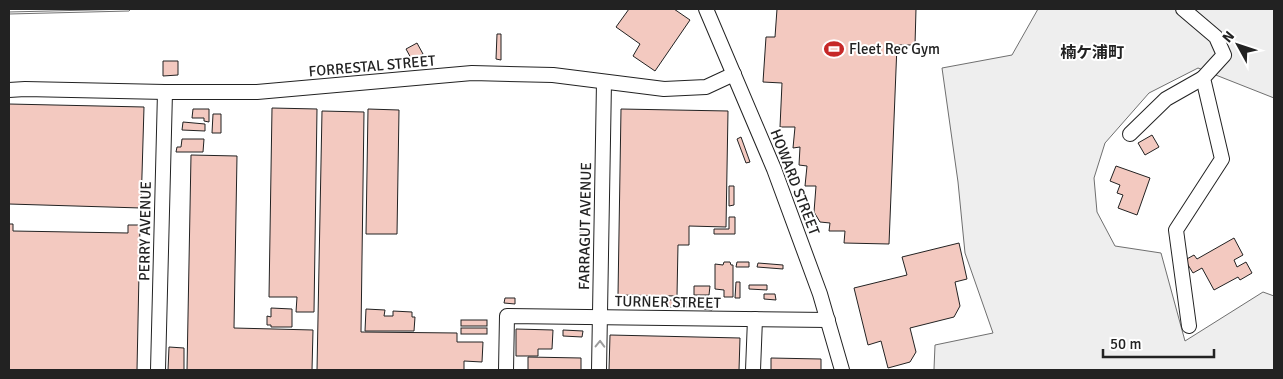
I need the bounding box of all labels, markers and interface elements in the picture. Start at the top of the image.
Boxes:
north arrow [1213,20,1263,70]
text: N [1219,28,1238,46]
sports icon: Fleet Rec Gym [823,38,845,60]
place label: Fleet Rec Gym [849,40,940,58]
district label: 楠ケ浦町 [1060,43,1124,63]
street label: FORRESTAL STREET [308,51,437,81]
street label: HOWARD STREET [766,126,824,238]
street label: FARRAGUT AVENUE [575,162,595,290]
street label: PERRY AVENUE [135,181,155,281]
street label: TURNER STREET [615,292,722,312]
scale bar [1103,326,1214,358]
text: 50 m [1110,335,1141,353]
one-way arrow [595,339,605,347]

